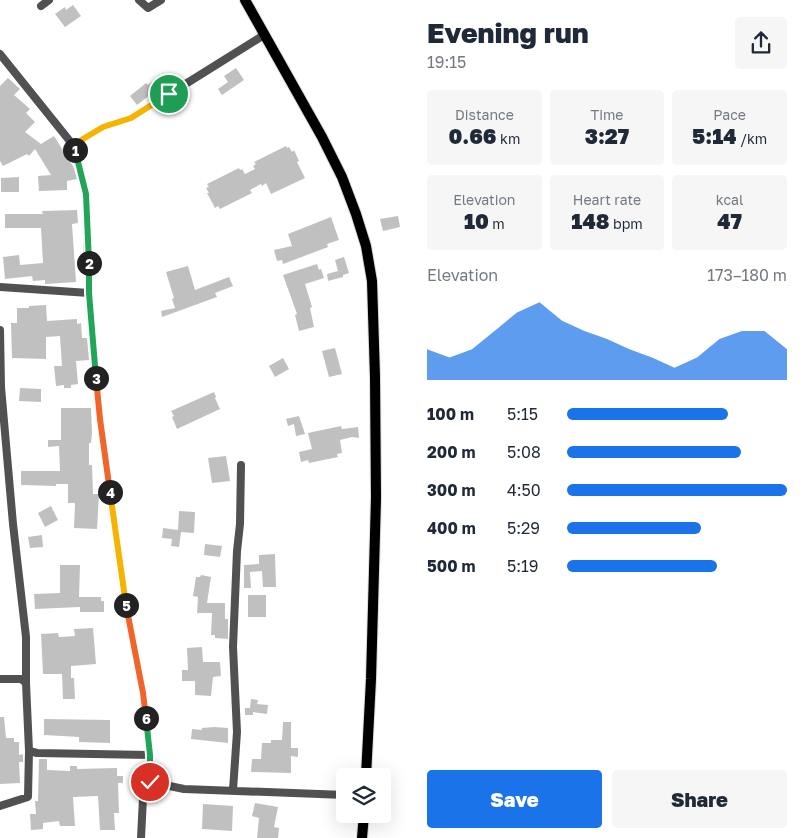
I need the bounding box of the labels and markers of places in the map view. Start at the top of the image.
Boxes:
pin [148,73,190,115]
pin: 1 [62,138,88,162]
pin: 2 [76,250,102,276]
pin: 3 [84,366,108,390]
pin: 4 [98,480,122,504]
pin: 5 [114,592,138,618]
pin: 6 [134,706,158,730]
pin [129,761,171,803]

